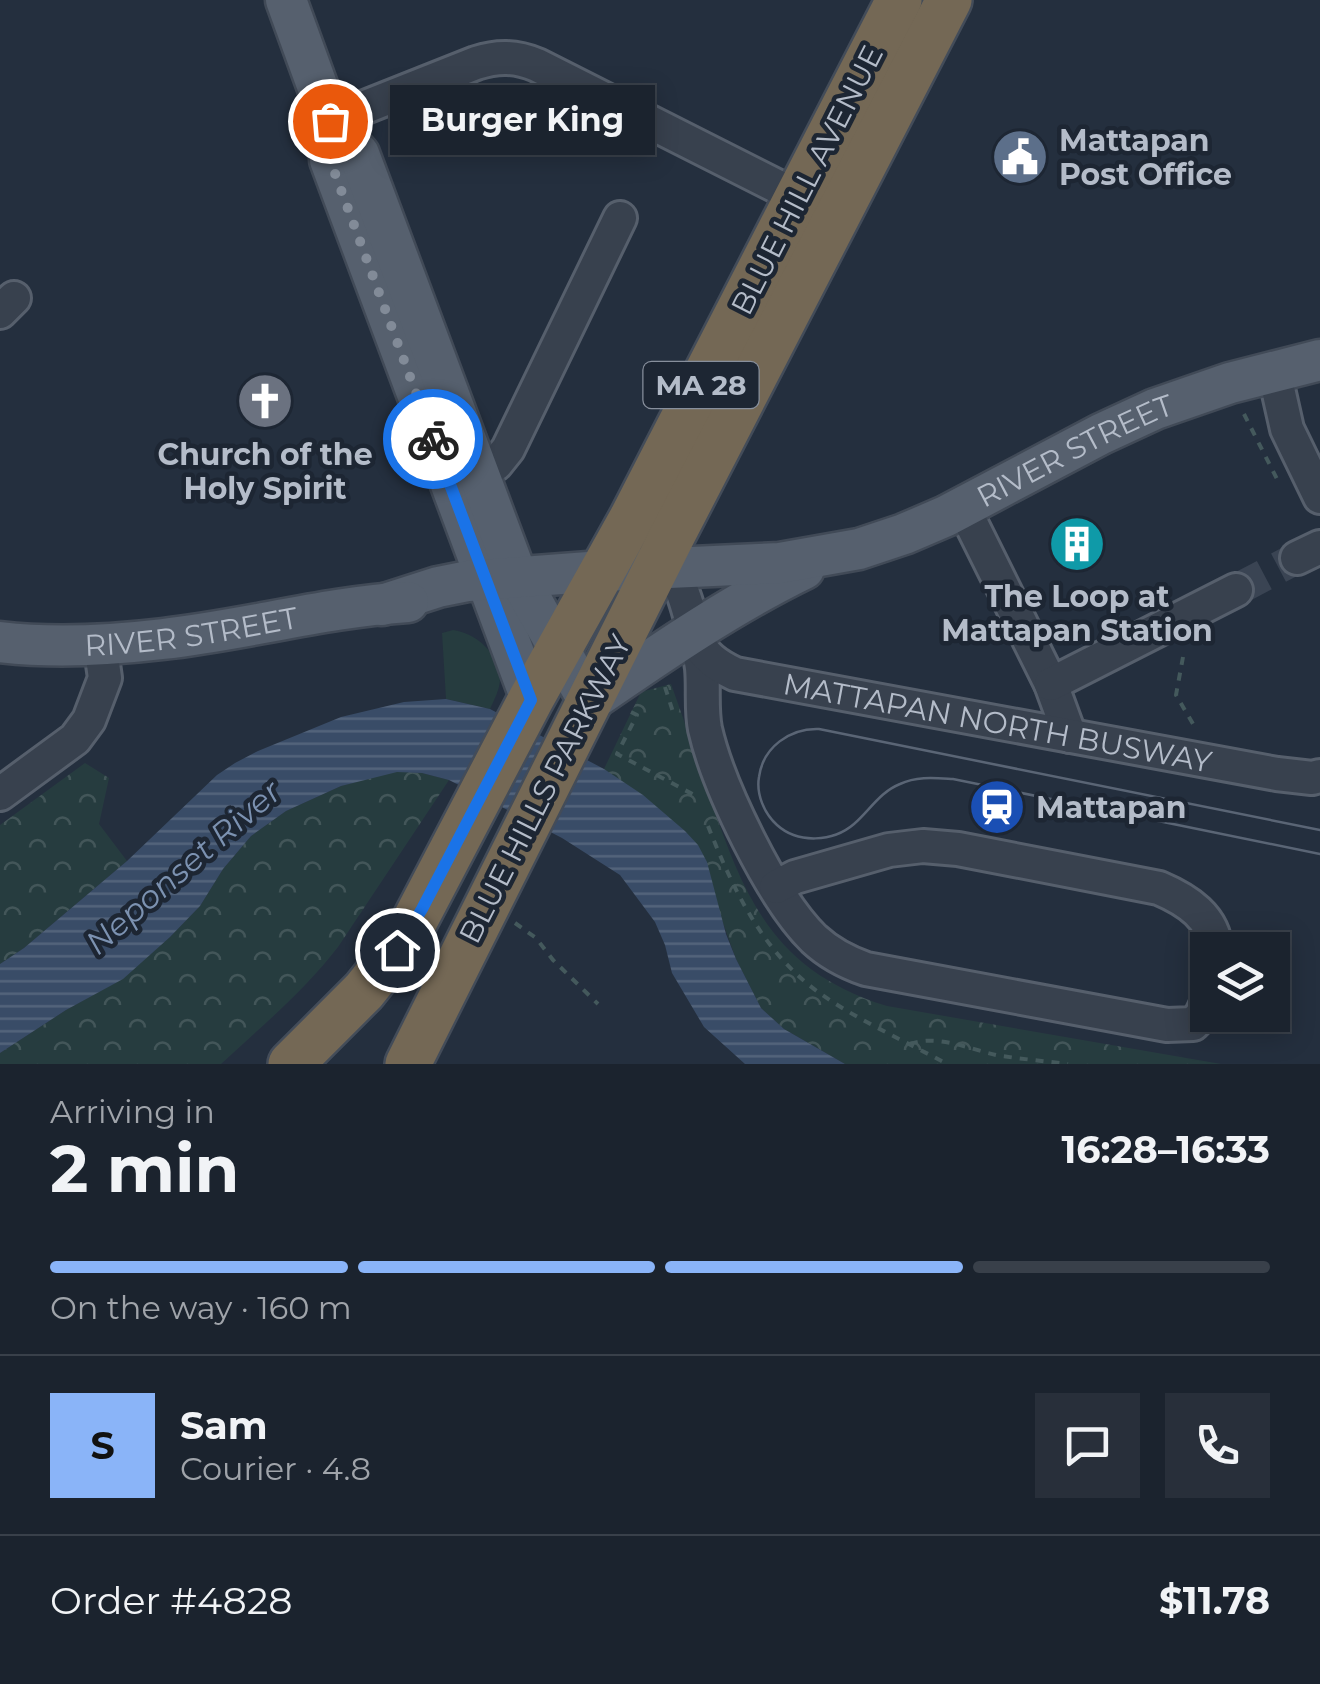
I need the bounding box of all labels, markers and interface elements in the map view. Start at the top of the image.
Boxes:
street label: BLUE HILL AVENUE [723,39,891,321]
pin [288,79,373,164]
callout: Burger King [390,86,655,156]
icon: bag [303,94,358,149]
text: Burger King [421,100,624,139]
place label: Mattapan Post Office [1059,122,1232,193]
public building icon: Mattapan Post Office [990,127,1050,187]
road number: MA 28 [644,362,758,408]
church icon: Church of the Holy Spirit [235,371,295,431]
street label: RIVER STREET [970,386,1178,515]
courier [383,389,483,489]
icon: bike [406,412,461,467]
place label: Church of the Holy Spirit [157,436,373,507]
building icon: The Loop at Mattapan Station [1047,514,1107,574]
place label: The Loop at Mattapan Station [941,578,1213,649]
street label: RIVER STREET [84,598,301,663]
street label: BLUE HILLS PARKWAY [451,628,639,949]
street label: MATTAPAN NORTH BUSWAY [780,665,1216,780]
water label: Neponset River [77,771,289,962]
station icon: Mattapan [967,777,1027,837]
place label: Mattapan [1036,789,1187,826]
pin [355,908,440,993]
icon: home [370,923,425,978]
map controls [1190,932,1290,1032]
button: layers [1190,932,1290,1032]
text: Arriving in [50,1092,215,1131]
text: 16:28–16:33 [1061,1126,1270,1173]
text: 2 min [50,1129,239,1208]
text: On the way · 160 m [50,1288,352,1327]
button: chat [1035,1393,1140,1498]
button: phone [1165,1393,1270,1498]
text: Sam [180,1402,268,1449]
text: S [90,1422,115,1469]
text: Courier · 4.8 [180,1449,371,1488]
text: Order #4828 [50,1577,293,1624]
text: $11.78 [1159,1577,1270,1624]

